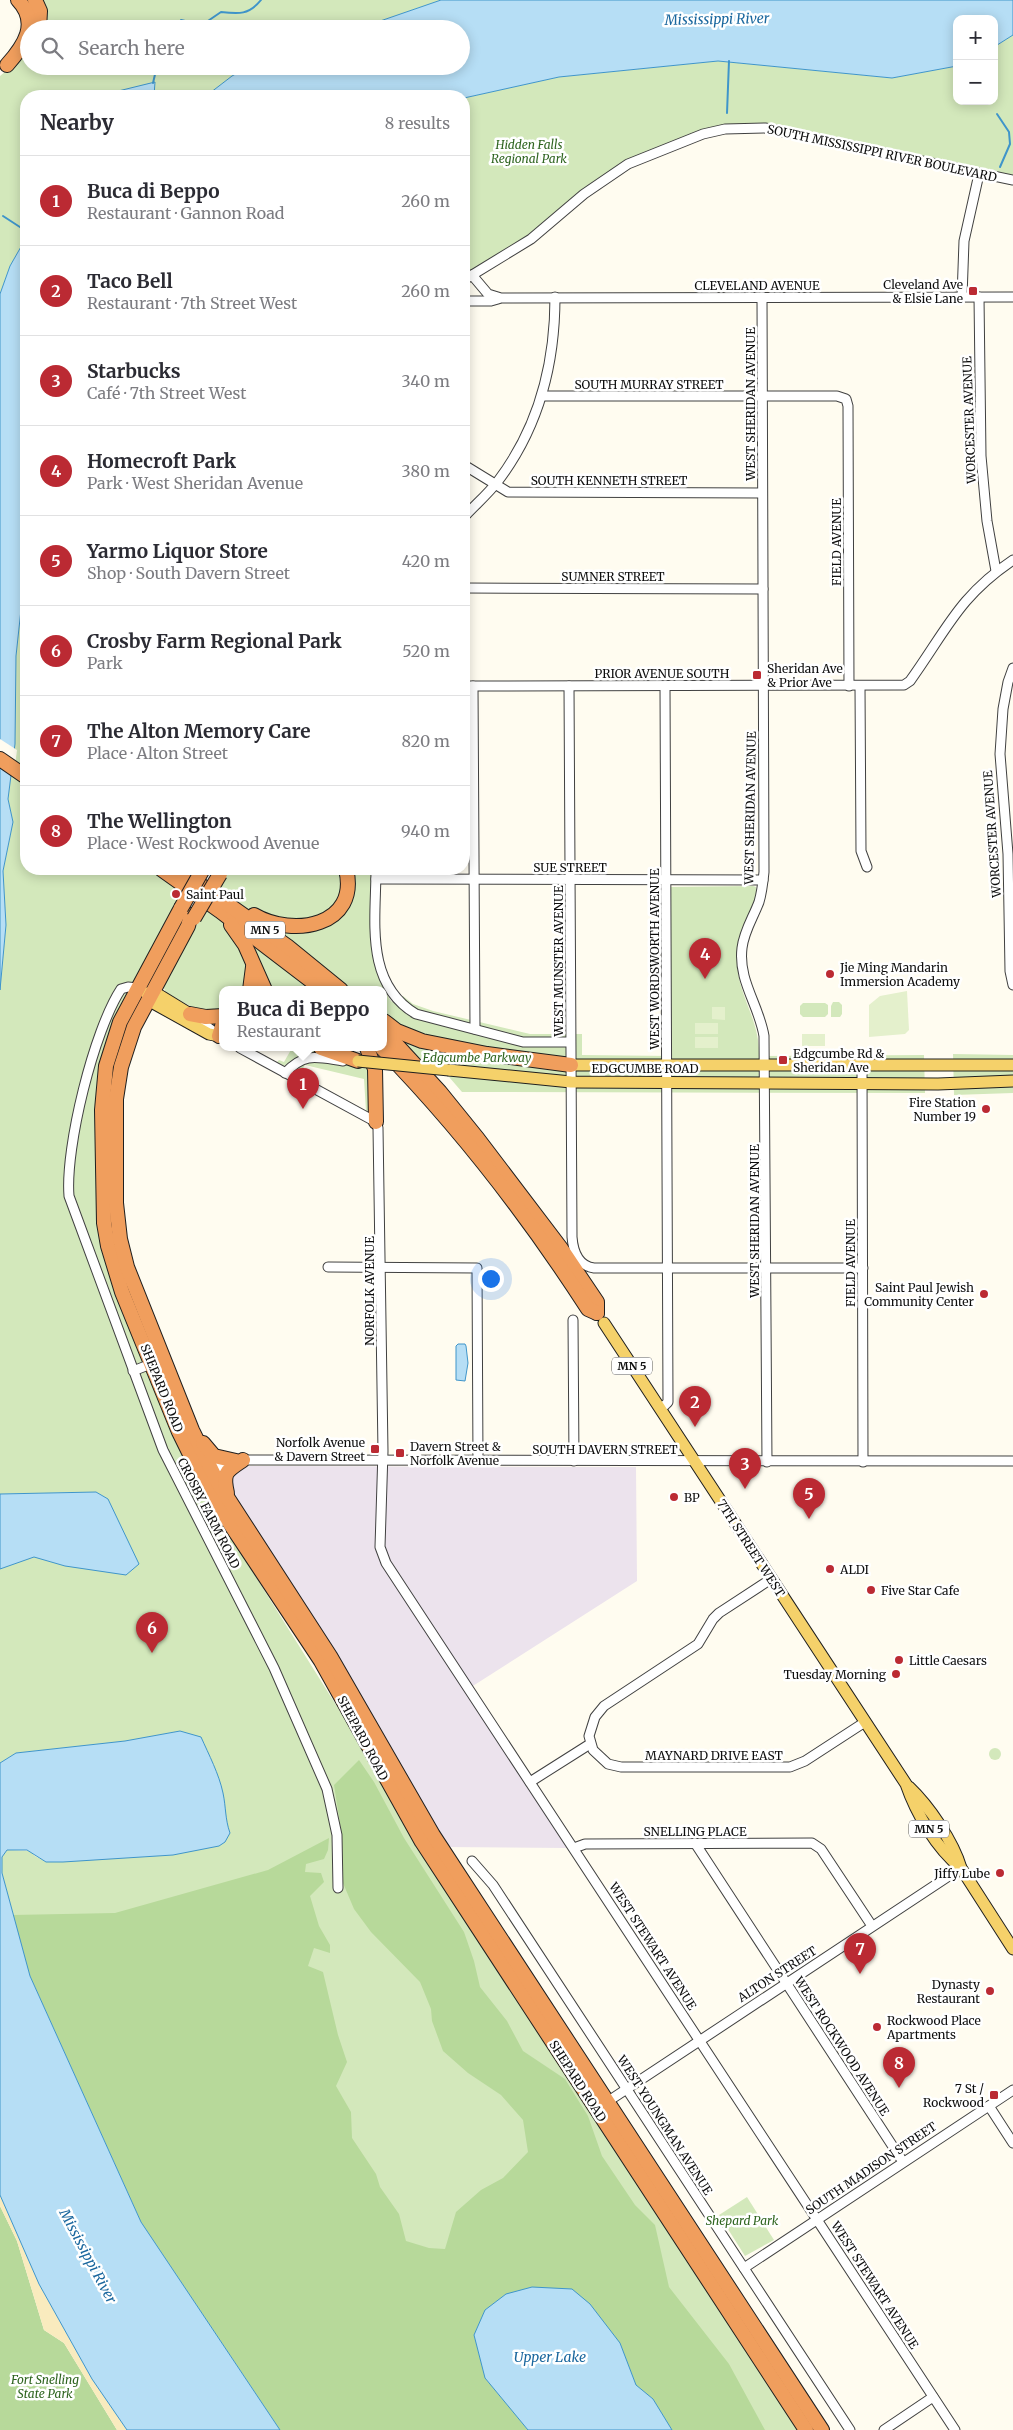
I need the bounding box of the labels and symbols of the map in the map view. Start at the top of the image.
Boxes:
water label: Mississippi River [664,9,770,29]
street label: SOUTH MISSISSIPPI RIVER BOULEVARD [766,121,998,185]
park label: Hidden Falls Regional Park [491,137,567,166]
place label: Cleveland Ave & Elsie Lane [883,277,963,306]
street label: CLEVELAND AVENUE [694,278,820,293]
marker: Cleveland Ave & Elsie Lane [967,285,979,297]
street label: WEST SHERIDAN AVENUE [743,327,758,482]
street label: WORCESTER AVENUE [959,356,979,485]
street label: SOUTH MURRAY STREET [574,377,724,392]
street label: SOUTH KENNETH STREET [531,473,688,488]
street label: FIELD AVENUE [829,498,844,586]
street label: SUMNER STREET [561,569,665,584]
place label: Sheridan Ave & Prior Ave [767,661,843,690]
street label: PRIOR AVENUE SOUTH [595,666,730,681]
marker: Sheridan Ave & Prior Ave [751,669,763,681]
street label: WEST SHERIDAN AVENUE [741,731,759,886]
street label: WORCESTER AVENUE [980,770,1004,899]
street label: SUE STREET [533,860,607,875]
street label: WEST WORDSWORTH AVENUE [647,868,662,1051]
street label: WEST MUNSTER AVENUE [551,885,566,1038]
place label: Saint Paul [186,887,244,902]
marker: Saint Paul [170,888,182,900]
road number: MN 5 [245,922,285,938]
pin: 4 [689,938,721,979]
place label: Jie Ming Mandarin Immersion Academy [839,960,960,989]
marker: Jie Ming Mandarin Immersion Academy [824,968,836,980]
place label: Edgcumbe Rd & Sheridan Ave [793,1046,884,1075]
park label: Edgcumbe Parkway [423,1050,532,1065]
marker: Edgcumbe Rd & Sheridan Ave [777,1054,789,1066]
street label: EDGCUMBE ROAD [591,1061,699,1076]
pin: 1 [287,1068,319,1109]
place label: Fire Station Number 19 [909,1095,976,1124]
marker: Fire Station Number 19 [980,1103,992,1115]
street label: WEST SHERIDAN AVENUE [747,1144,762,1299]
street label: FIELD AVENUE [843,1219,858,1307]
street label: NORFOLK AVENUE [362,1236,377,1346]
your location [478,1266,504,1292]
place label: Saint Paul Jewish Community Center [864,1280,975,1309]
marker: Saint Paul Jewish Community Center [978,1288,990,1300]
street label: SHEPARD ROAD [137,1342,187,1434]
road number: MN 5 [612,1358,652,1374]
pin: 2 [679,1386,711,1427]
place label: Norfolk Avenue & Davern Street [274,1435,365,1464]
place label: Davern Street & Norfolk Avenue [410,1439,501,1468]
street label: SOUTH DAVERN STREET [532,1442,678,1457]
marker: Norfolk Avenue & Davern Street [369,1443,381,1455]
marker: Davern Street & Norfolk Avenue [394,1447,406,1459]
pin: 3 [729,1448,761,1489]
street label: CROSBY FARM ROAD [175,1455,243,1571]
pin: 5 [793,1478,825,1519]
place label: BP [684,1490,700,1505]
marker: BP [668,1491,680,1503]
street label: 7TH STREET WEST [714,1496,788,1600]
place label: ALDI [839,1562,869,1577]
marker: ALDI [824,1563,836,1575]
place label: Five Star Cafe [881,1583,959,1598]
marker: Five Star Cafe [865,1584,877,1596]
pin: 6 [136,1612,168,1653]
place label: Little Caesars [909,1653,987,1668]
marker: Little Caesars [893,1654,905,1666]
place label: Tuesday Morning [783,1667,887,1682]
marker: Tuesday Morning [890,1668,902,1680]
street label: SHEPARD ROAD [334,1693,392,1783]
street label: MAYNARD DRIVE EAST [645,1748,784,1763]
road number: MN 5 [909,1820,949,1838]
street label: SNELLING PLACE [644,1824,747,1839]
place label: Jiffy Lube [933,1866,990,1881]
marker: Jiffy Lube [994,1867,1006,1879]
street label: WEST STEWART AVENUE [606,1879,700,2013]
pin: 7 [844,1933,876,1974]
street label: ALTON STREET [734,1943,820,2006]
street label: WEST ROCKWOOD AVENUE [791,1973,893,2119]
place label: Dynasty Restaurant [917,1977,980,2006]
marker: Dynasty Restaurant [984,1985,996,1997]
place label: Rockwood Place Apartments [886,2013,981,2042]
marker: Rockwood Place Apartments [871,2021,883,2033]
street label: SHEPARD ROAD [546,2038,610,2124]
pin: 8 [883,2047,915,2088]
street label: WEST YOUNGMAN AVENUE [614,2052,716,2198]
place label: 7 St / Rockwood [923,2081,984,2110]
marker: 7 St / Rockwood [988,2089,1000,2101]
street label: SOUTH MADISON STREET [803,2118,940,2217]
water label: Mississippi River [55,2205,121,2307]
park label: Shepard Park [706,2213,779,2228]
street label: WEST STEWART AVENUE [828,2218,922,2352]
water label: Upper Lake [514,2348,586,2366]
park label: Fort Snelling State Park [10,2372,79,2401]

